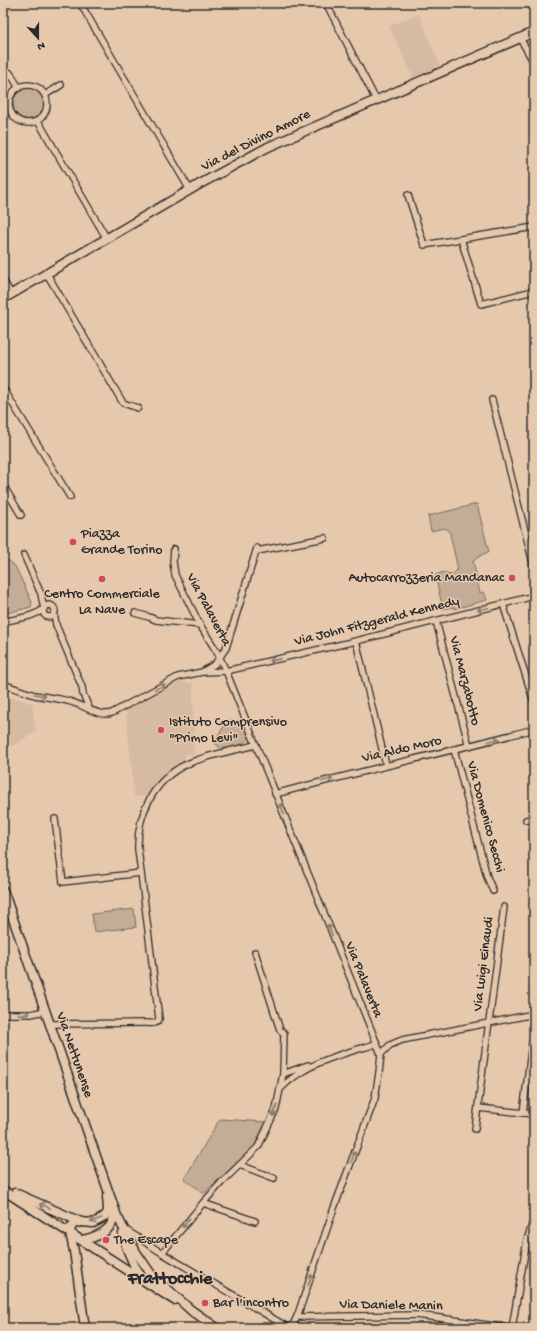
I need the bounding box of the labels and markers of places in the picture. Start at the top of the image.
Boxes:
place label: Piazza Grande Torino [80,526,163,559]
marker: Piazza Grande Torino [68,537,78,547]
place label: Autocarrozzeria Mandanac [349,570,505,587]
marker: Autocarrozzeria Mandanac [507,573,517,583]
marker: Centro Commerciale La Nave [97,574,107,584]
place label: Centro Commerciale La Nave [44,586,161,619]
place label: Istituto Comprensivo "Primo Levi" [169,714,287,747]
marker: Istituto Comprensivo "Primo Levi" [156,725,166,735]
place label: The Escape [113,1232,179,1249]
marker: The Escape [101,1235,111,1245]
place label: Bar l'incontro [212,1295,289,1312]
marker: Bar l'incontro [200,1298,210,1308]

